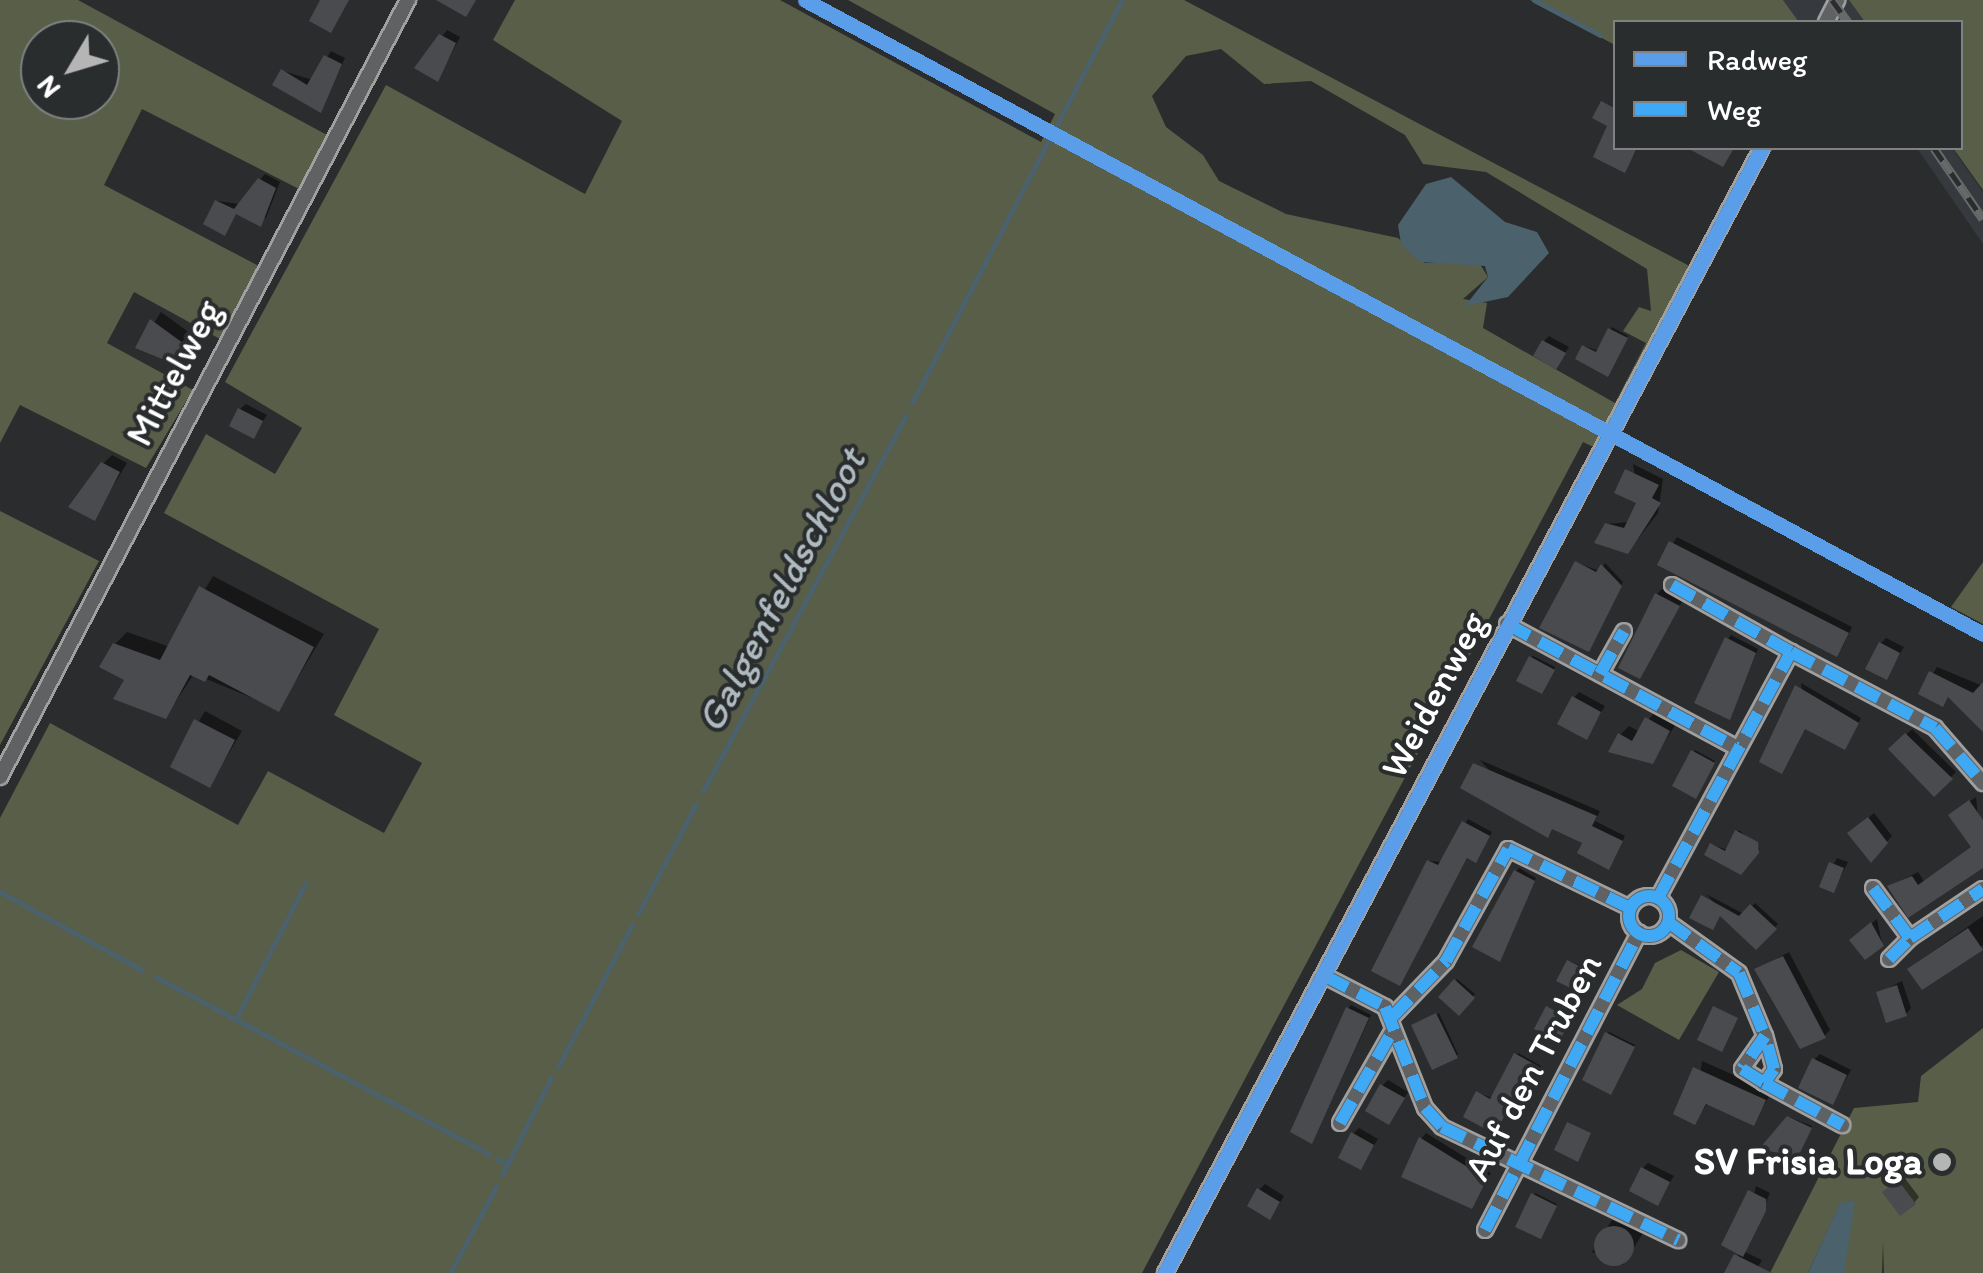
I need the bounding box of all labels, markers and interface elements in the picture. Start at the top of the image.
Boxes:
north arrow [20,20,120,120]
legend [1613,20,1963,150]
text: Radweg [1707,41,1807,78]
text: N [29,69,67,105]
text: Weg [1707,91,1761,128]
street label: Mittelweg [117,292,231,454]
water label: Galgenfeldschloot [685,440,875,740]
street label: Weidenweg [1371,604,1497,786]
street label: Auf den Truben [1454,946,1612,1188]
place label: SV Frisia Loga [1694,1139,1922,1185]
marker: SV Frisia Loga [1931,1151,1953,1173]

